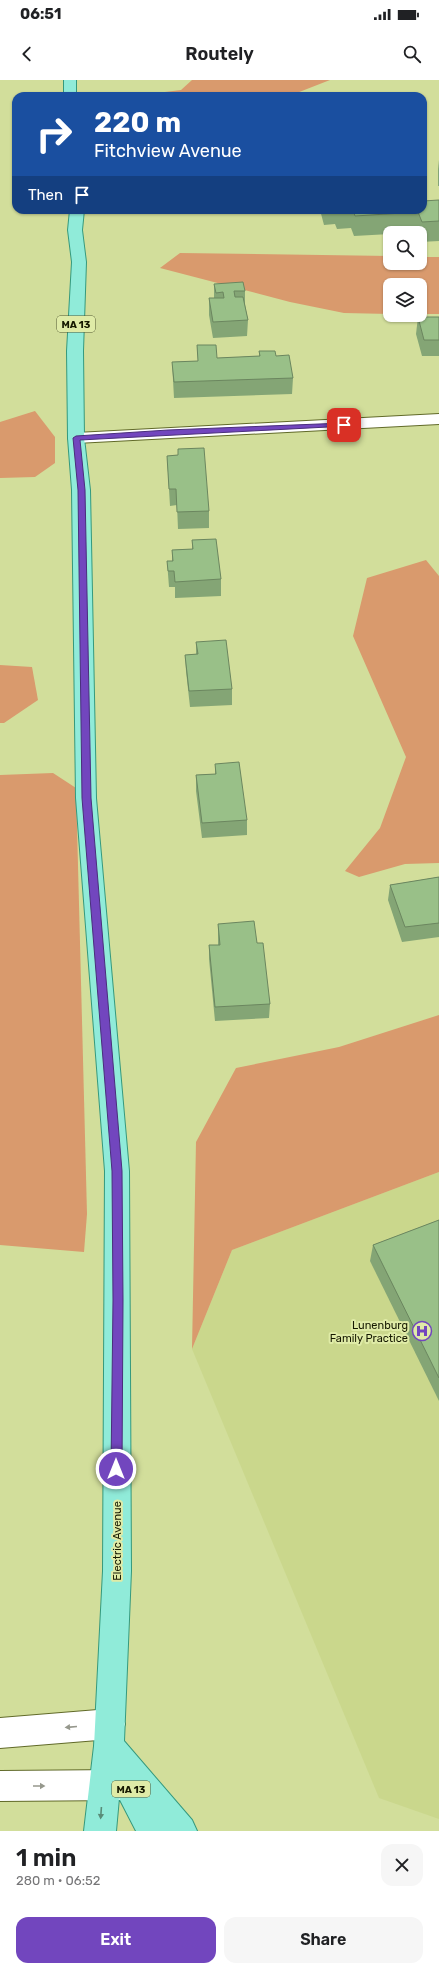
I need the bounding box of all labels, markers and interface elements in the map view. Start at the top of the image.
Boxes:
text: 06:51 [20,5,61,23]
icon: back [16,43,38,65]
text: Routely [185,43,254,65]
icon: search [401,43,423,65]
text: 220 m [94,106,181,139]
icon: right [28,108,80,160]
text: Fitchview Avenue [94,140,242,162]
icon: arrive [71,184,93,206]
text: Then [28,186,63,204]
map controls [383,226,427,322]
button: search [383,226,427,270]
button: layers [383,278,427,322]
road number: MA 13 [57,316,95,332]
pin [327,408,361,442]
icon: arrive [333,414,355,436]
place label: Lunenburg Family Practice [330,1319,408,1345]
hospital icon: Lunenburg Family Practice [411,1320,433,1342]
position arrow [95,1448,137,1490]
street label: Electric Avenue [111,1501,124,1581]
one-way arrow [65,1724,77,1731]
road number: MA 13 [112,1781,150,1797]
one-way arrow [33,1783,46,1789]
one-way arrow [98,1807,105,1819]
text: 1 min [16,1844,76,1872]
button: close [381,1844,423,1886]
text: 280 m · 06:52 [16,1873,100,1888]
button: Exit [16,1917,216,1963]
button: Share [224,1917,423,1963]

